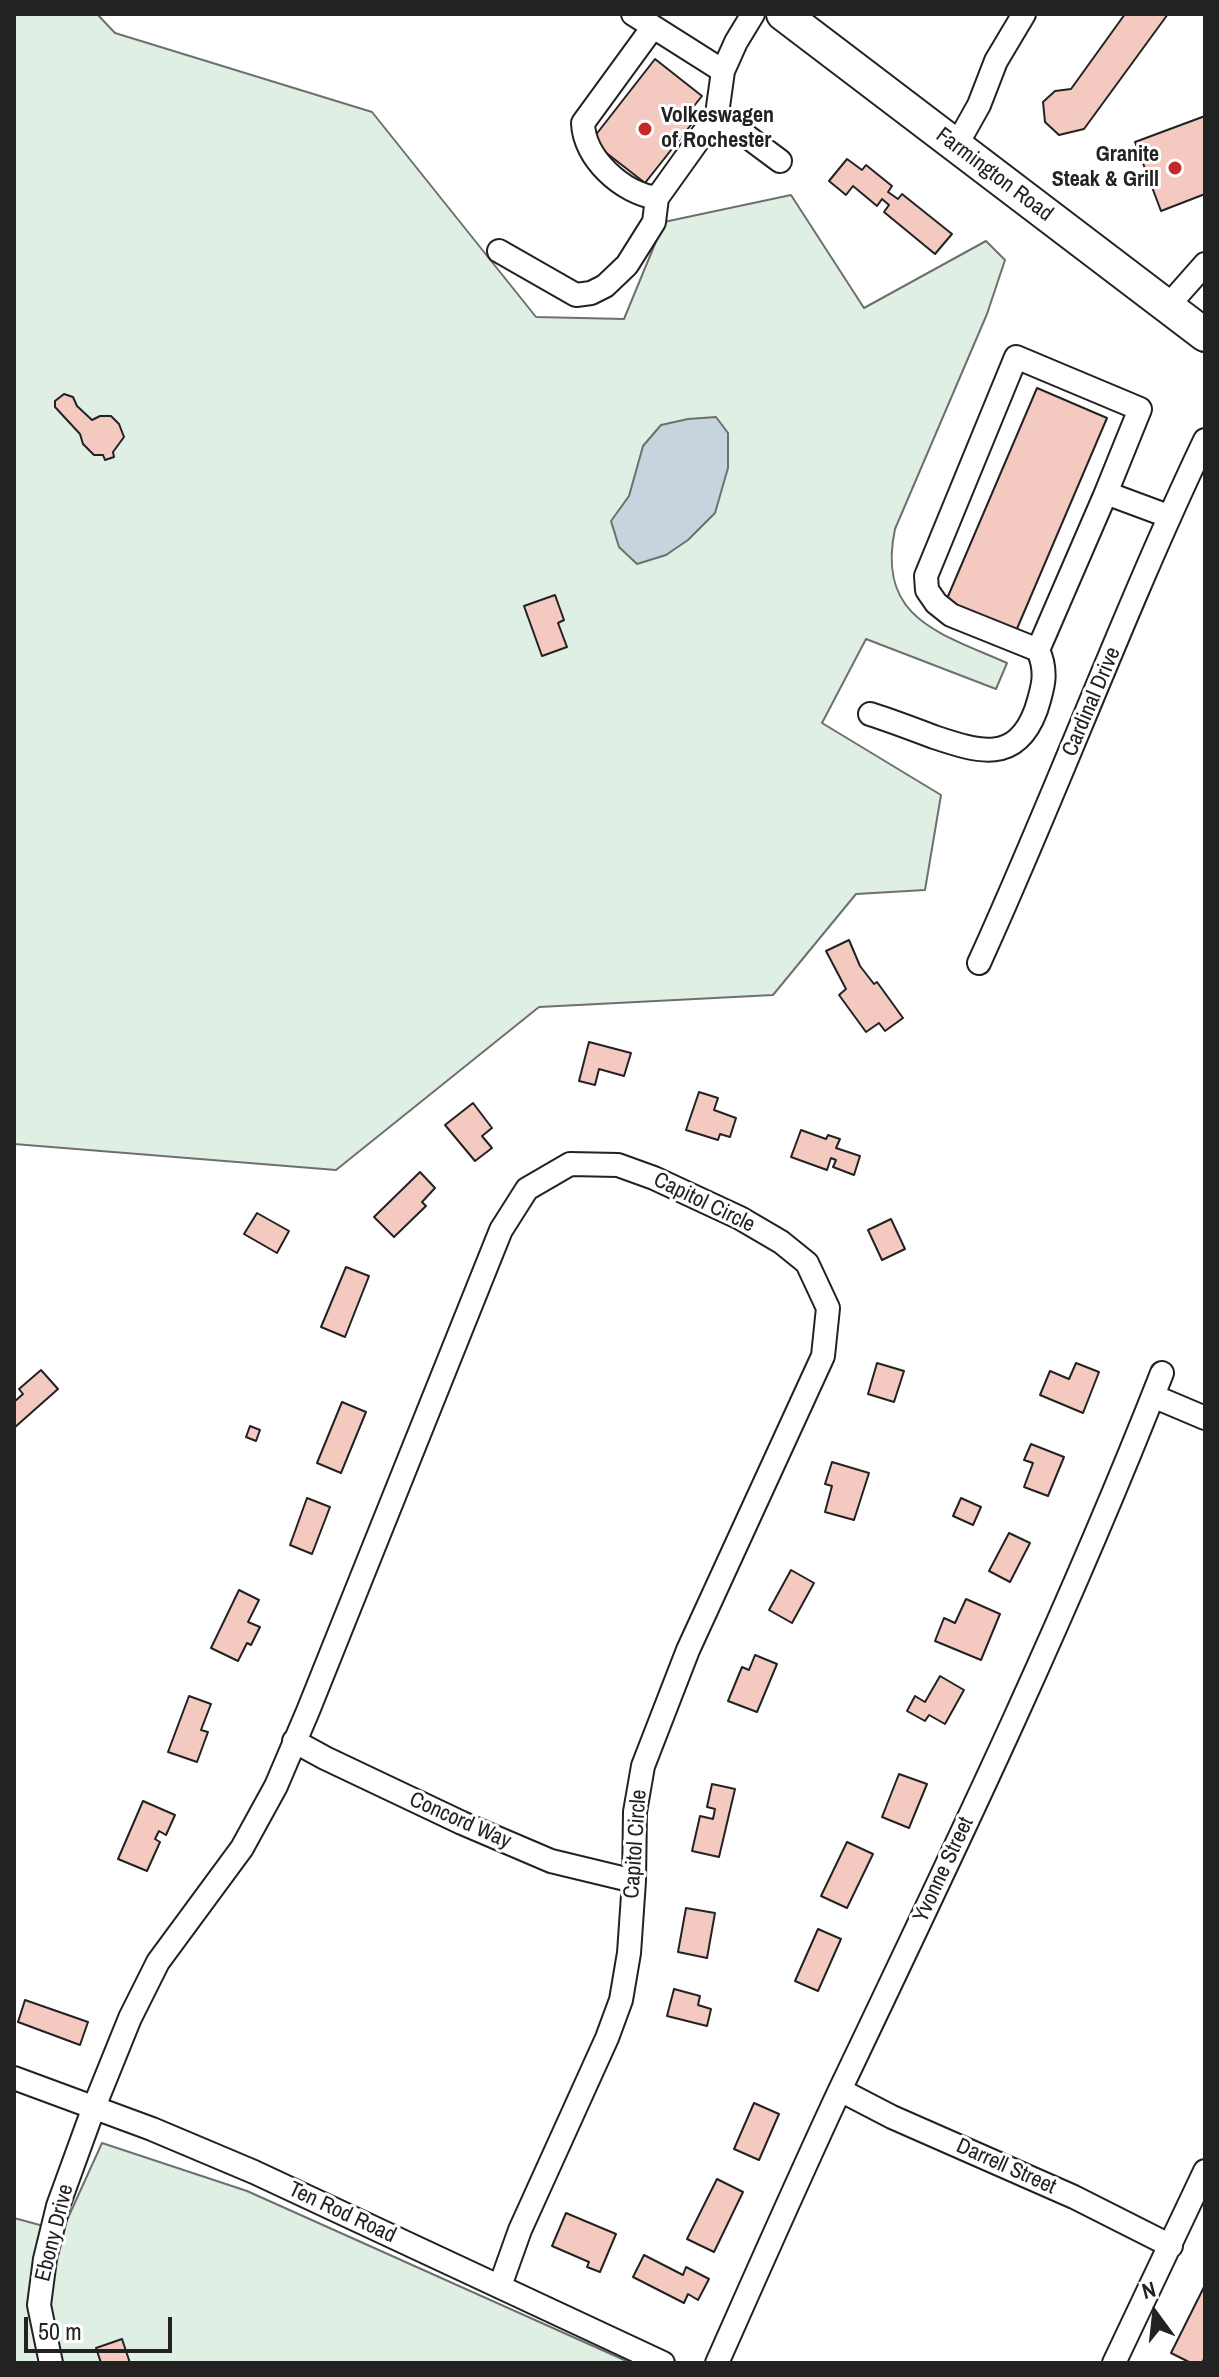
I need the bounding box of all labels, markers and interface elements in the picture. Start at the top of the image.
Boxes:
place label: Volkeswagen of Rochester [661,103,774,154]
marker: Volkeswagen of Rochester [636,120,654,138]
street label: Farmington Road [930,122,1058,228]
place label: Granite Steak & Grill [1052,142,1159,194]
marker: Granite Steak & Grill [1166,159,1184,177]
street label: Cardinal Drive [1057,643,1127,761]
street label: Capitol Circle [649,1167,759,1239]
street label: Concord Way [405,1787,515,1855]
street label: Capitol Circle [619,1789,653,1899]
street label: Yvonne Street [908,1813,980,1927]
street label: Darrell Street [952,2133,1060,2201]
street label: Ten Rod Road [284,2177,400,2249]
street label: Ebony Drive [30,2182,80,2284]
north arrow [1115,2273,1195,2353]
text: N [1139,2274,1159,2306]
scale bar [28,2301,176,2351]
text: 50 m [38,2315,82,2347]

